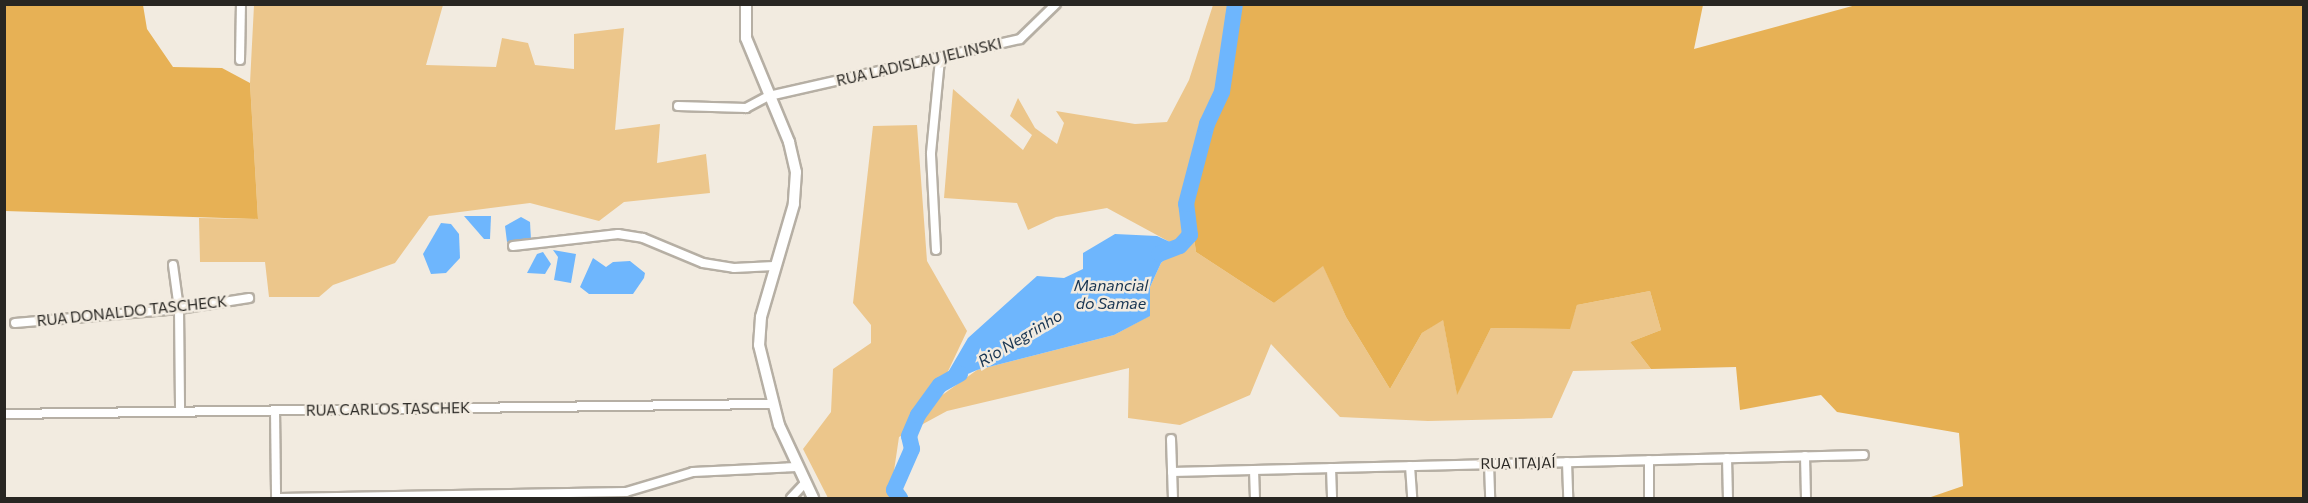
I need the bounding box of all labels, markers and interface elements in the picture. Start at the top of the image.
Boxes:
street label: RUA LADISLAU JELINSKI [835,34,1003,90]
water label: Manancial do Samae [1074,275,1148,313]
street label: RUA DONALDO TASCHECK [36,292,228,330]
water label: Rio Negrinho [974,305,1066,371]
street label: RUA CARLOS TASCHEK [306,399,470,419]
street label: RUA ITAJAÍ [1480,453,1556,473]

